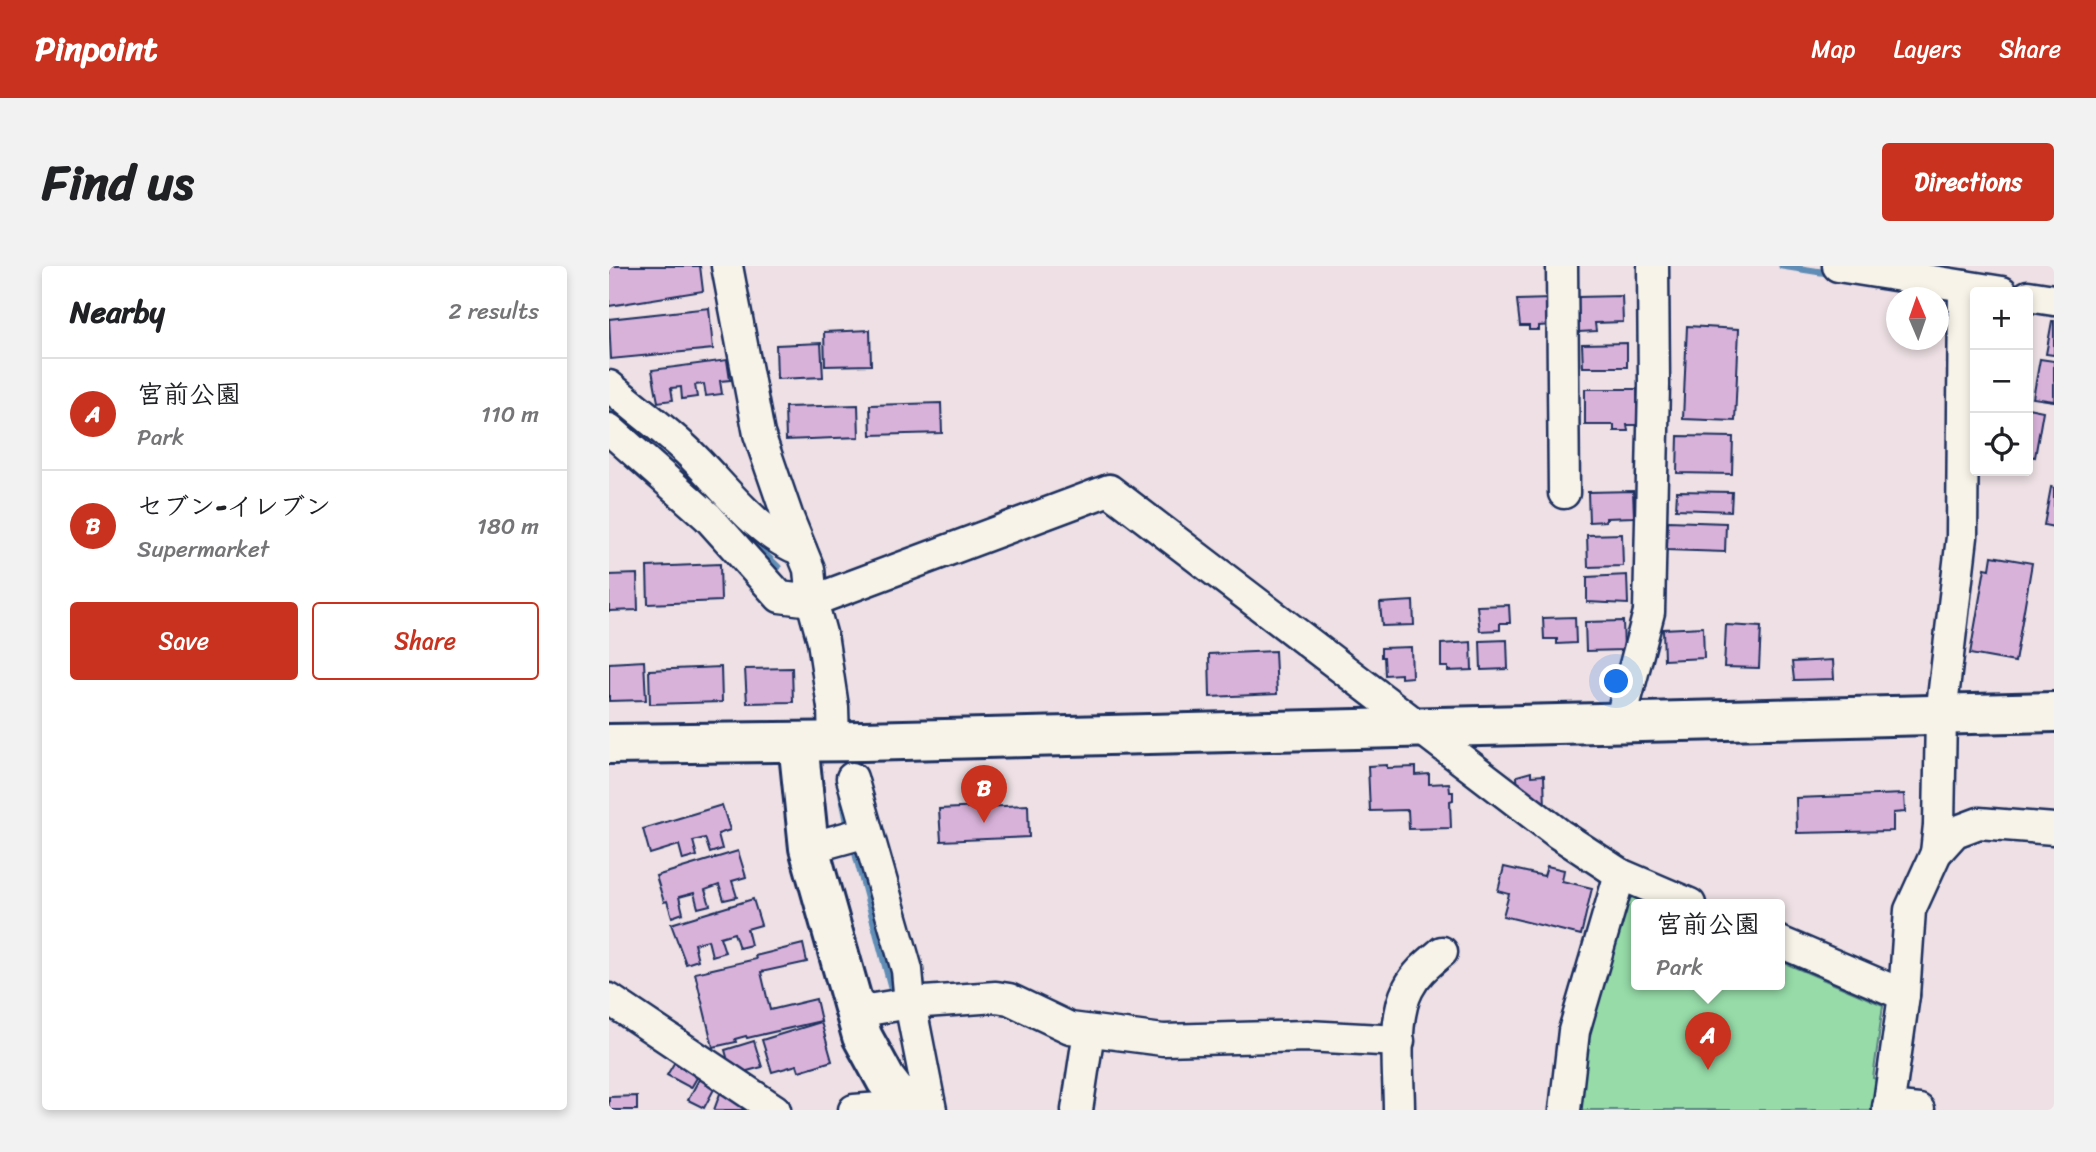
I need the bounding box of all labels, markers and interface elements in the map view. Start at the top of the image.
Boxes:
text: Pinpoint [35,20,158,78]
text: Map [1811,28,1856,70]
text: Layers [1894,28,1961,70]
text: Share [1999,28,2061,70]
text: Find us [42,139,194,226]
button: Directions [1882,143,2054,221]
text: Nearby [70,285,165,339]
north arrow [1886,287,1949,350]
map controls [1970,287,2033,476]
button: + [1970,287,2033,350]
text: 2 results [448,291,539,332]
button: − [1970,350,2033,413]
text: 宮前公園 [137,371,241,417]
text: A [85,394,101,435]
text: 110 m [481,394,539,435]
button: locate [1970,413,2033,476]
text: Park [137,417,184,458]
text: セブン-イレブン [137,483,331,529]
text: B [86,506,100,547]
text: 180 m [477,506,539,547]
text: Supermarket [137,529,269,570]
button: Save [70,602,298,680]
button: Share [312,602,539,680]
your location [1599,664,1633,698]
pin: B [961,765,1007,823]
popup [1631,899,1785,990]
text: 宮前公園 [1656,901,1760,947]
text: Park [1656,947,1703,988]
pin: A [1685,1012,1731,1070]

